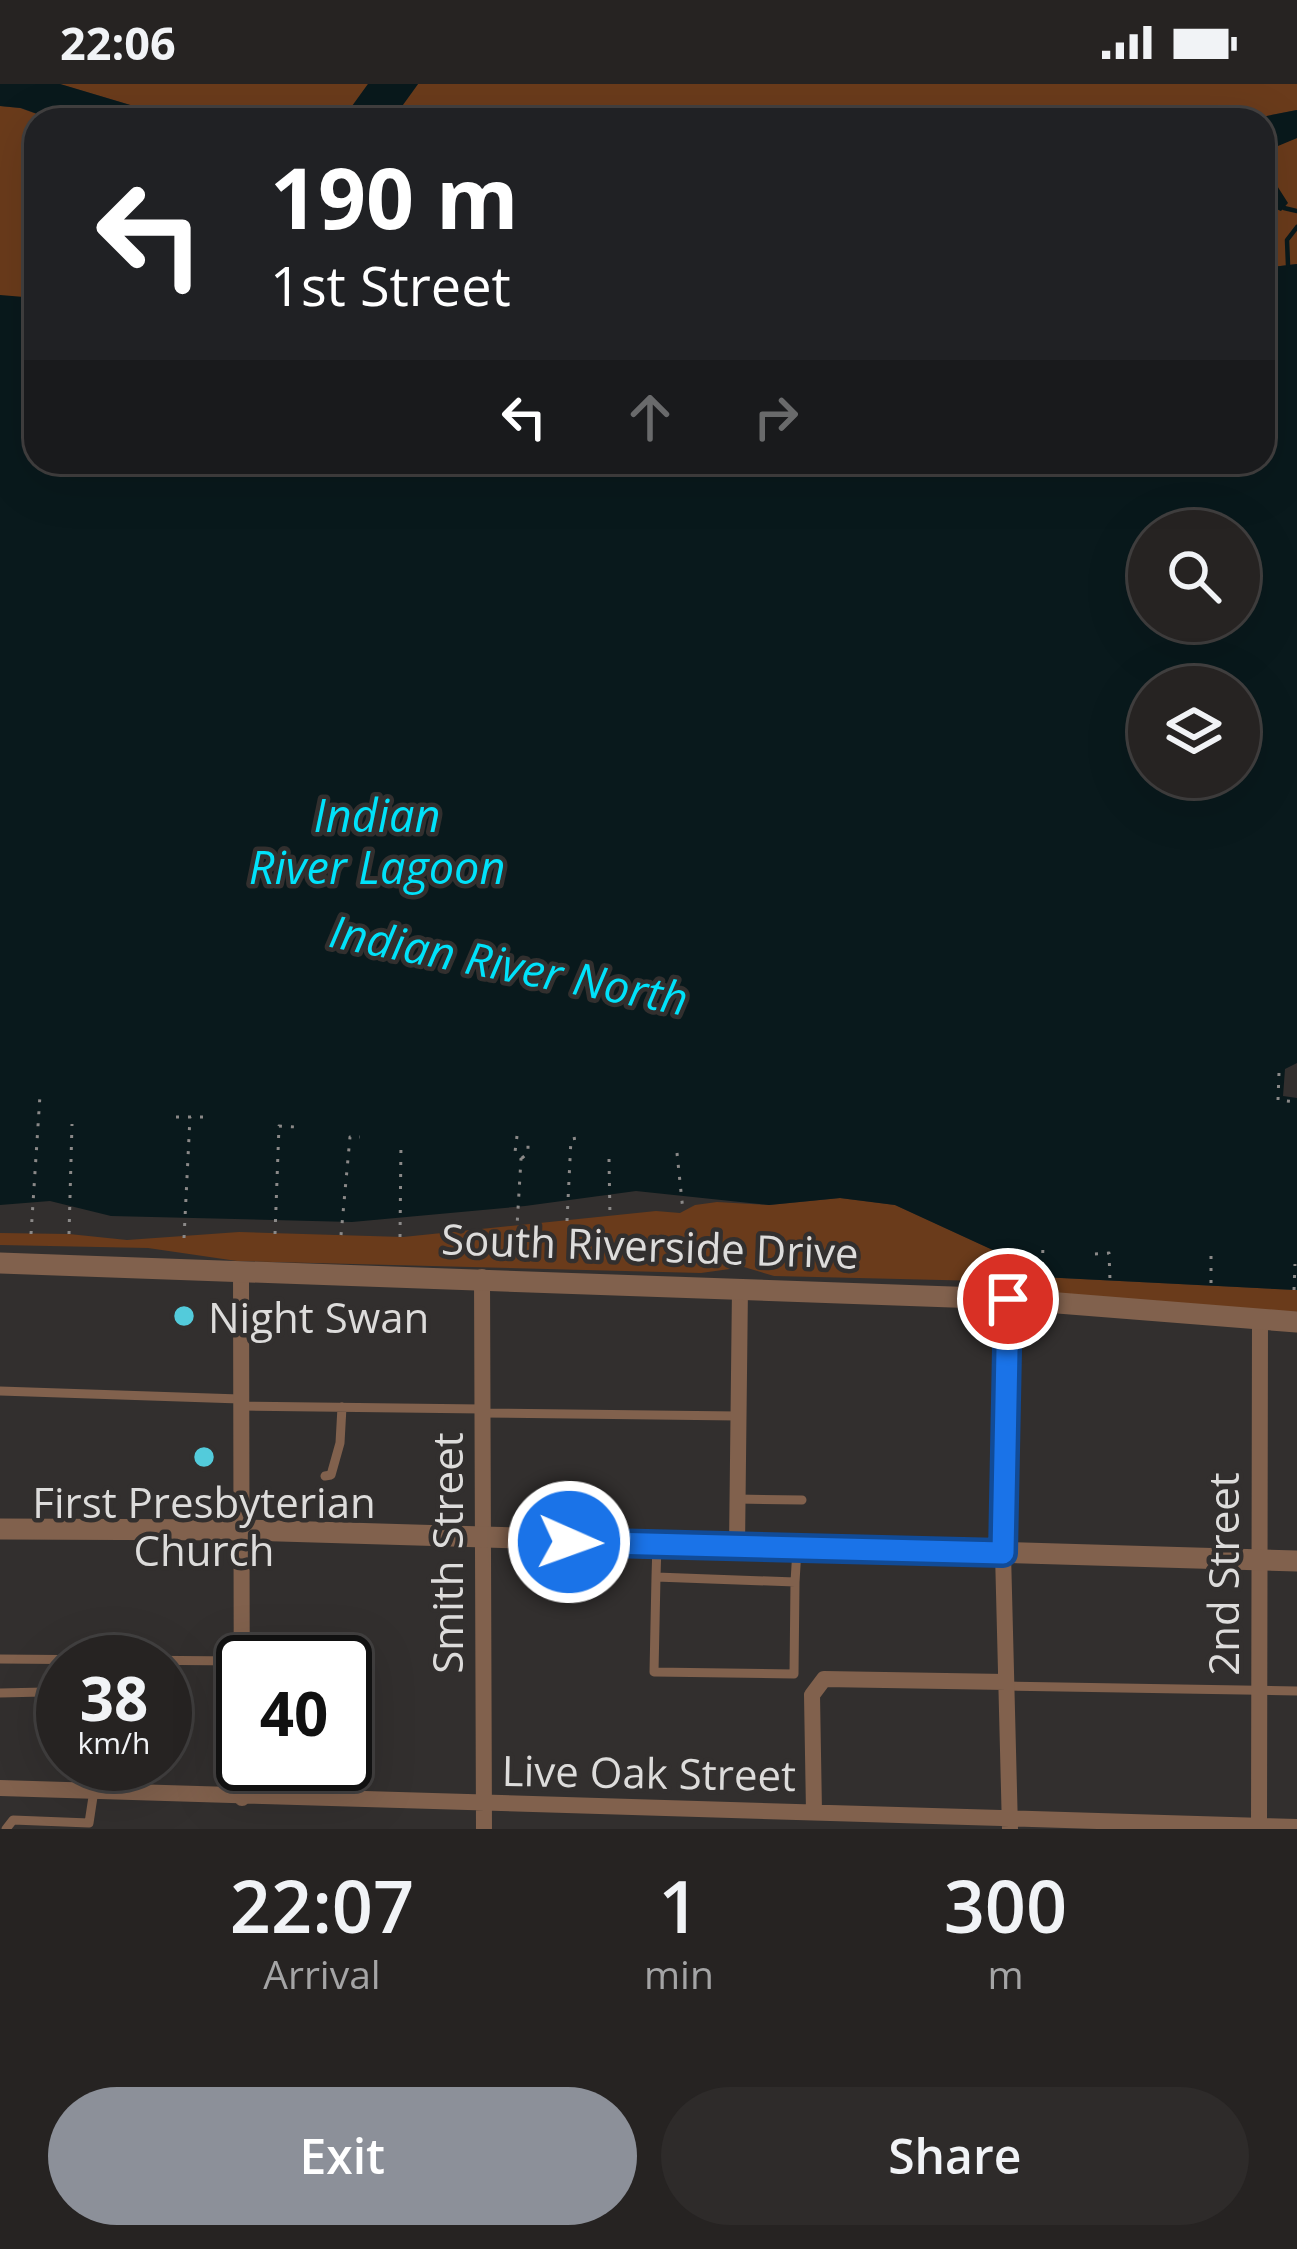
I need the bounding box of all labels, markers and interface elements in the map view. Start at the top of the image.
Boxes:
text: 22:06 [60,12,176,73]
text: 190 m [270,139,518,254]
icon: left [72,156,228,312]
text: 1st Street [270,248,511,322]
icon: left [491,384,557,450]
icon: ahead [617,384,683,450]
icon: right [743,384,809,450]
map controls [1128,510,1260,798]
button: search [1128,510,1260,642]
button: layers [1128,666,1260,798]
water label: Indian River Lagoon [249,784,505,897]
water label: Indian River North [325,899,693,1029]
street label: South Riverside Drive [440,1209,860,1281]
pin [957,1248,1059,1350]
icon: arrive [975,1266,1041,1332]
place label: Night Swan [208,1288,429,1345]
marker: Night Swan [171,1303,197,1329]
street label: Smith Street [418,1432,475,1674]
marker: First Presbyterian Church [191,1444,217,1470]
street label: 2nd Street [1194,1472,1251,1676]
place label: First Presbyterian Church [32,1473,376,1578]
position arrow [506,1479,632,1605]
speed limit sign: 40 [216,1635,372,1791]
text: 38 [80,1657,148,1739]
text: km/h [78,1722,150,1763]
street label: Live Oak Street [501,1741,797,1803]
text: 22:07 [230,1856,414,1954]
text: 1 [658,1856,700,1954]
text: 300 [944,1856,1067,1954]
text: Arrival [263,1947,381,2000]
text: min [644,1947,714,2000]
text: m [987,1947,1023,2000]
button: Exit [48,2087,637,2225]
button: Share [661,2087,1249,2225]

